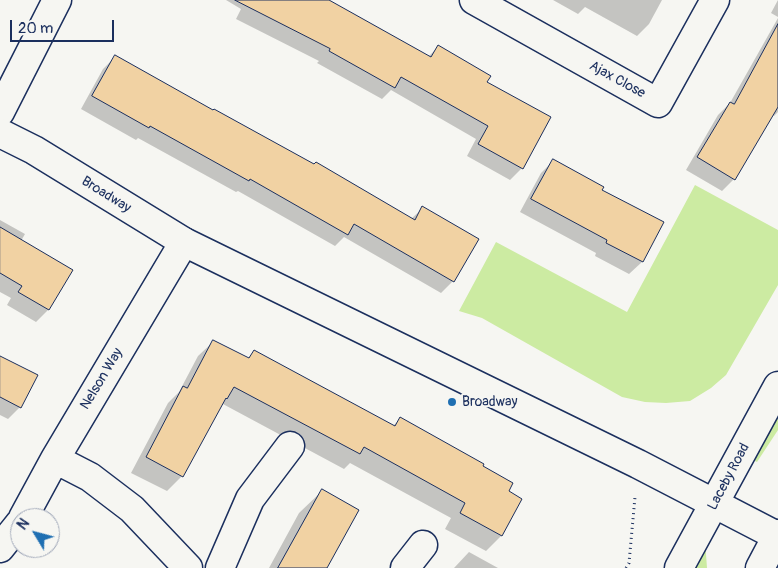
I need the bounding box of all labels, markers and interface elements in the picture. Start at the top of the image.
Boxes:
scale bar [12,10,116,42]
text: 20 m [18,19,53,38]
street label: Ajax Close [586,58,648,102]
street label: Broadway [78,173,134,217]
street label: Nelson Way [77,345,127,413]
place label: Broadway [462,394,517,410]
marker: Broadway [446,396,458,408]
street label: Laceby Road [704,441,754,513]
north arrow [10,508,60,558]
text: N [14,515,33,533]

